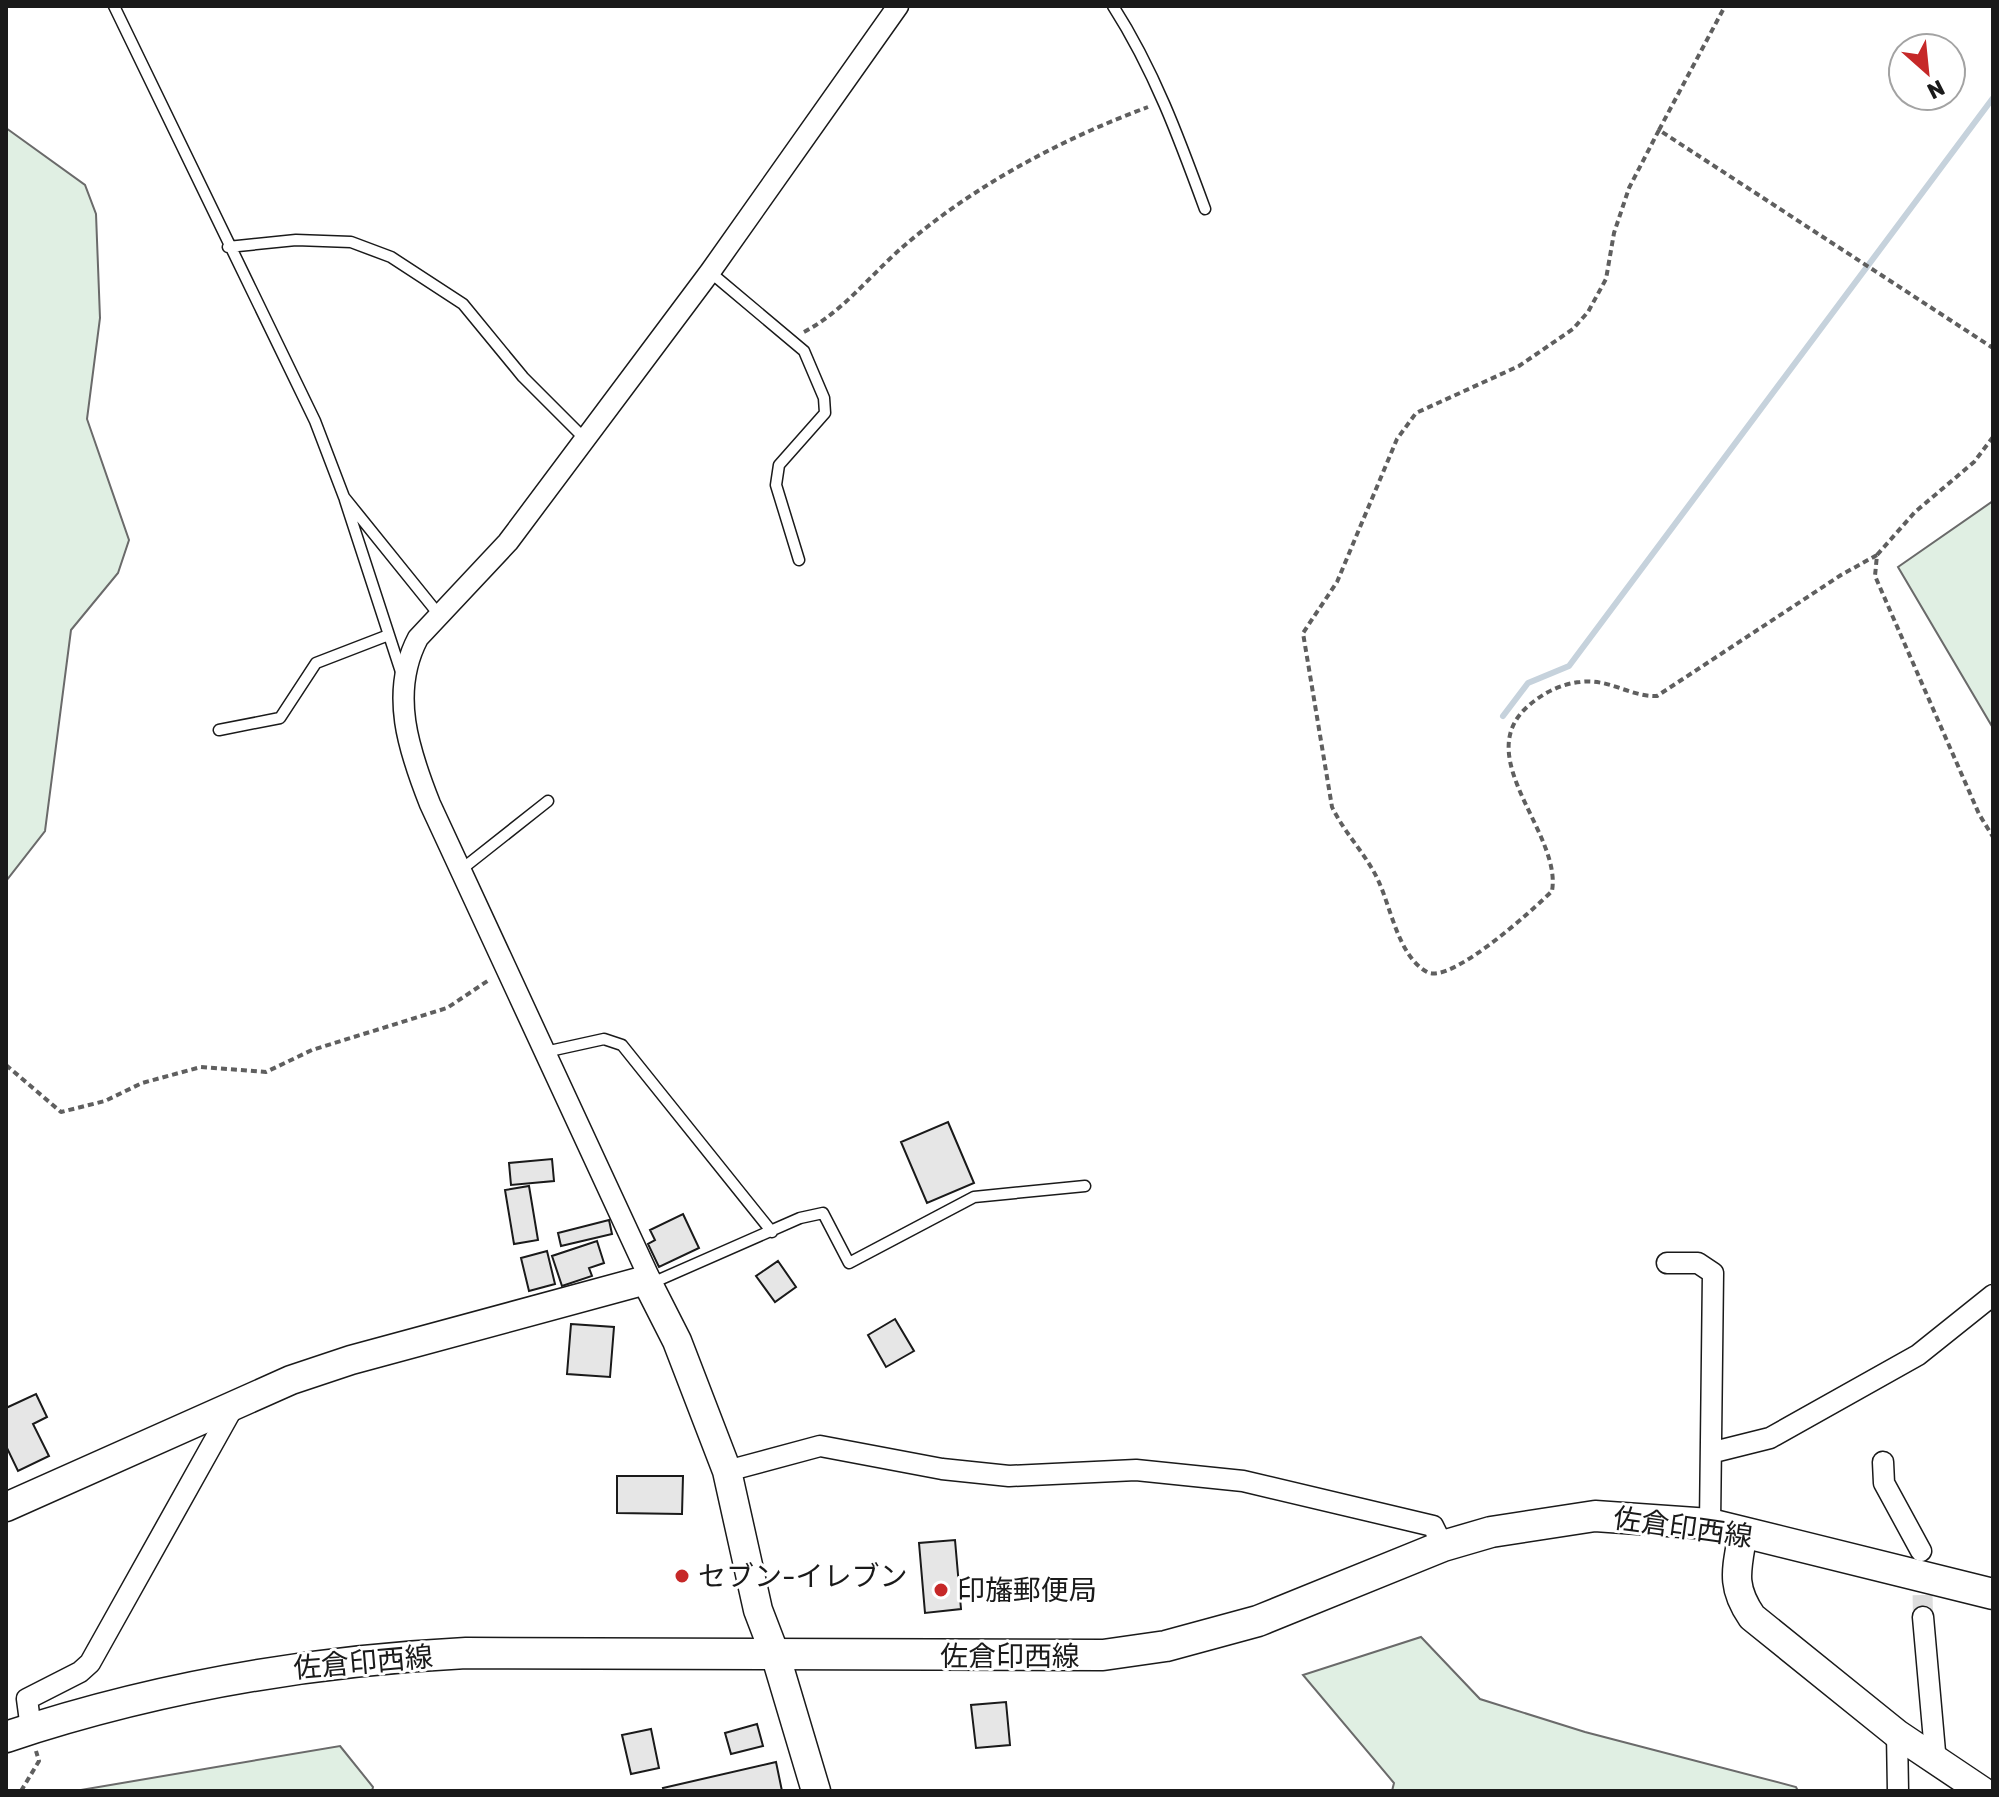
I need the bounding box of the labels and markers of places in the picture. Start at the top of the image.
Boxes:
place label: セブン-イレブン [698,1560,908,1593]
marker: セブン-イレブン [673,1567,691,1585]
place label: 印旛郵便局 [957,1574,1097,1607]
marker: 印旛郵便局 [932,1581,950,1599]

